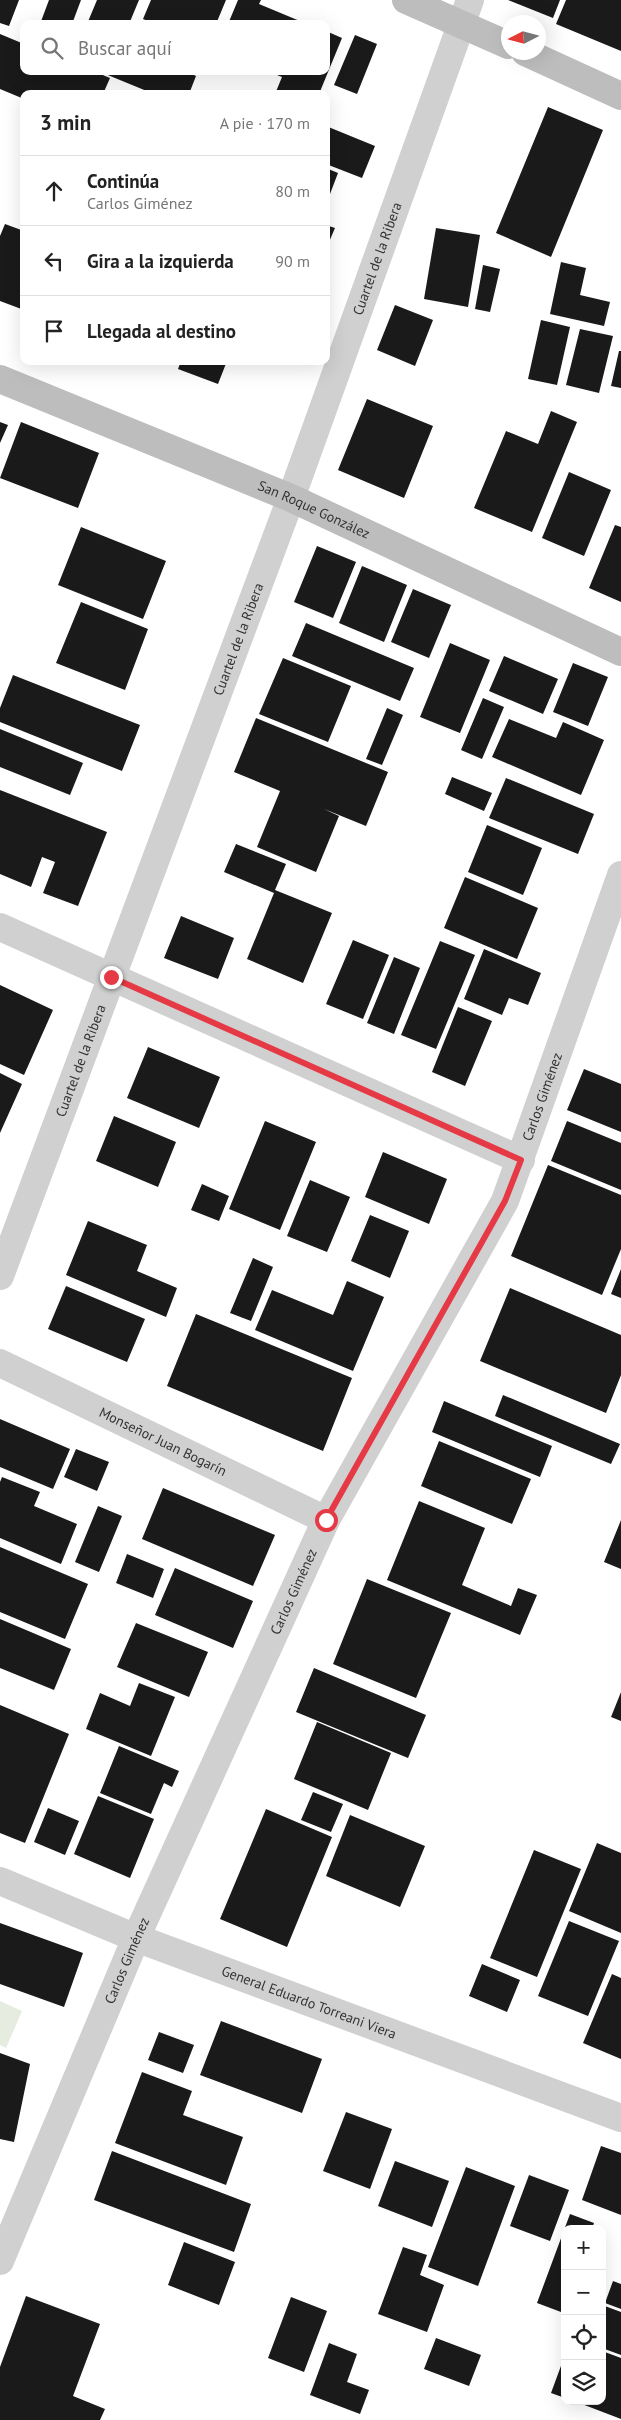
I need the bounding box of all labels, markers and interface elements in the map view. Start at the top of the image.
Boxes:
north arrow [501,15,546,60]
search box [20,20,330,75]
icon: search [38,34,66,62]
text: Buscar aquí [78,36,172,60]
text: 3 min [40,109,91,136]
text: A pie · 170 m [220,113,310,133]
text: Continúa [87,169,159,193]
icon: ahead [40,177,68,205]
text: 80 m [275,181,310,201]
text: Carlos Giménez [87,193,193,213]
street label: Cuartel de la Ribera [348,200,406,318]
icon: left [40,247,68,275]
text: Gira a la izquierda [87,249,234,273]
text: 90 m [275,251,310,271]
icon: arrive [40,317,68,345]
text: Llegada al destino [87,319,236,343]
street label: San Roque González [255,476,373,543]
street label: Cuartel de la Ribera [209,580,267,698]
route end [100,966,123,989]
street label: Cuartel de la Ribera [51,1002,110,1119]
street label: Carlos Giménez [518,1050,566,1143]
street label: Monseñor Juan Bogarín [96,1403,230,1480]
route start [315,1509,338,1532]
street label: Carlos Giménez [266,1546,321,1637]
street label: Carlos Giménez [100,1914,153,2007]
street label: General Eduardo Torreani Viera [219,1962,399,2043]
map controls [561,2225,606,2405]
button: + [561,2225,606,2270]
button: − [561,2270,606,2315]
button: locate [561,2315,606,2360]
button: layers [561,2360,606,2405]

